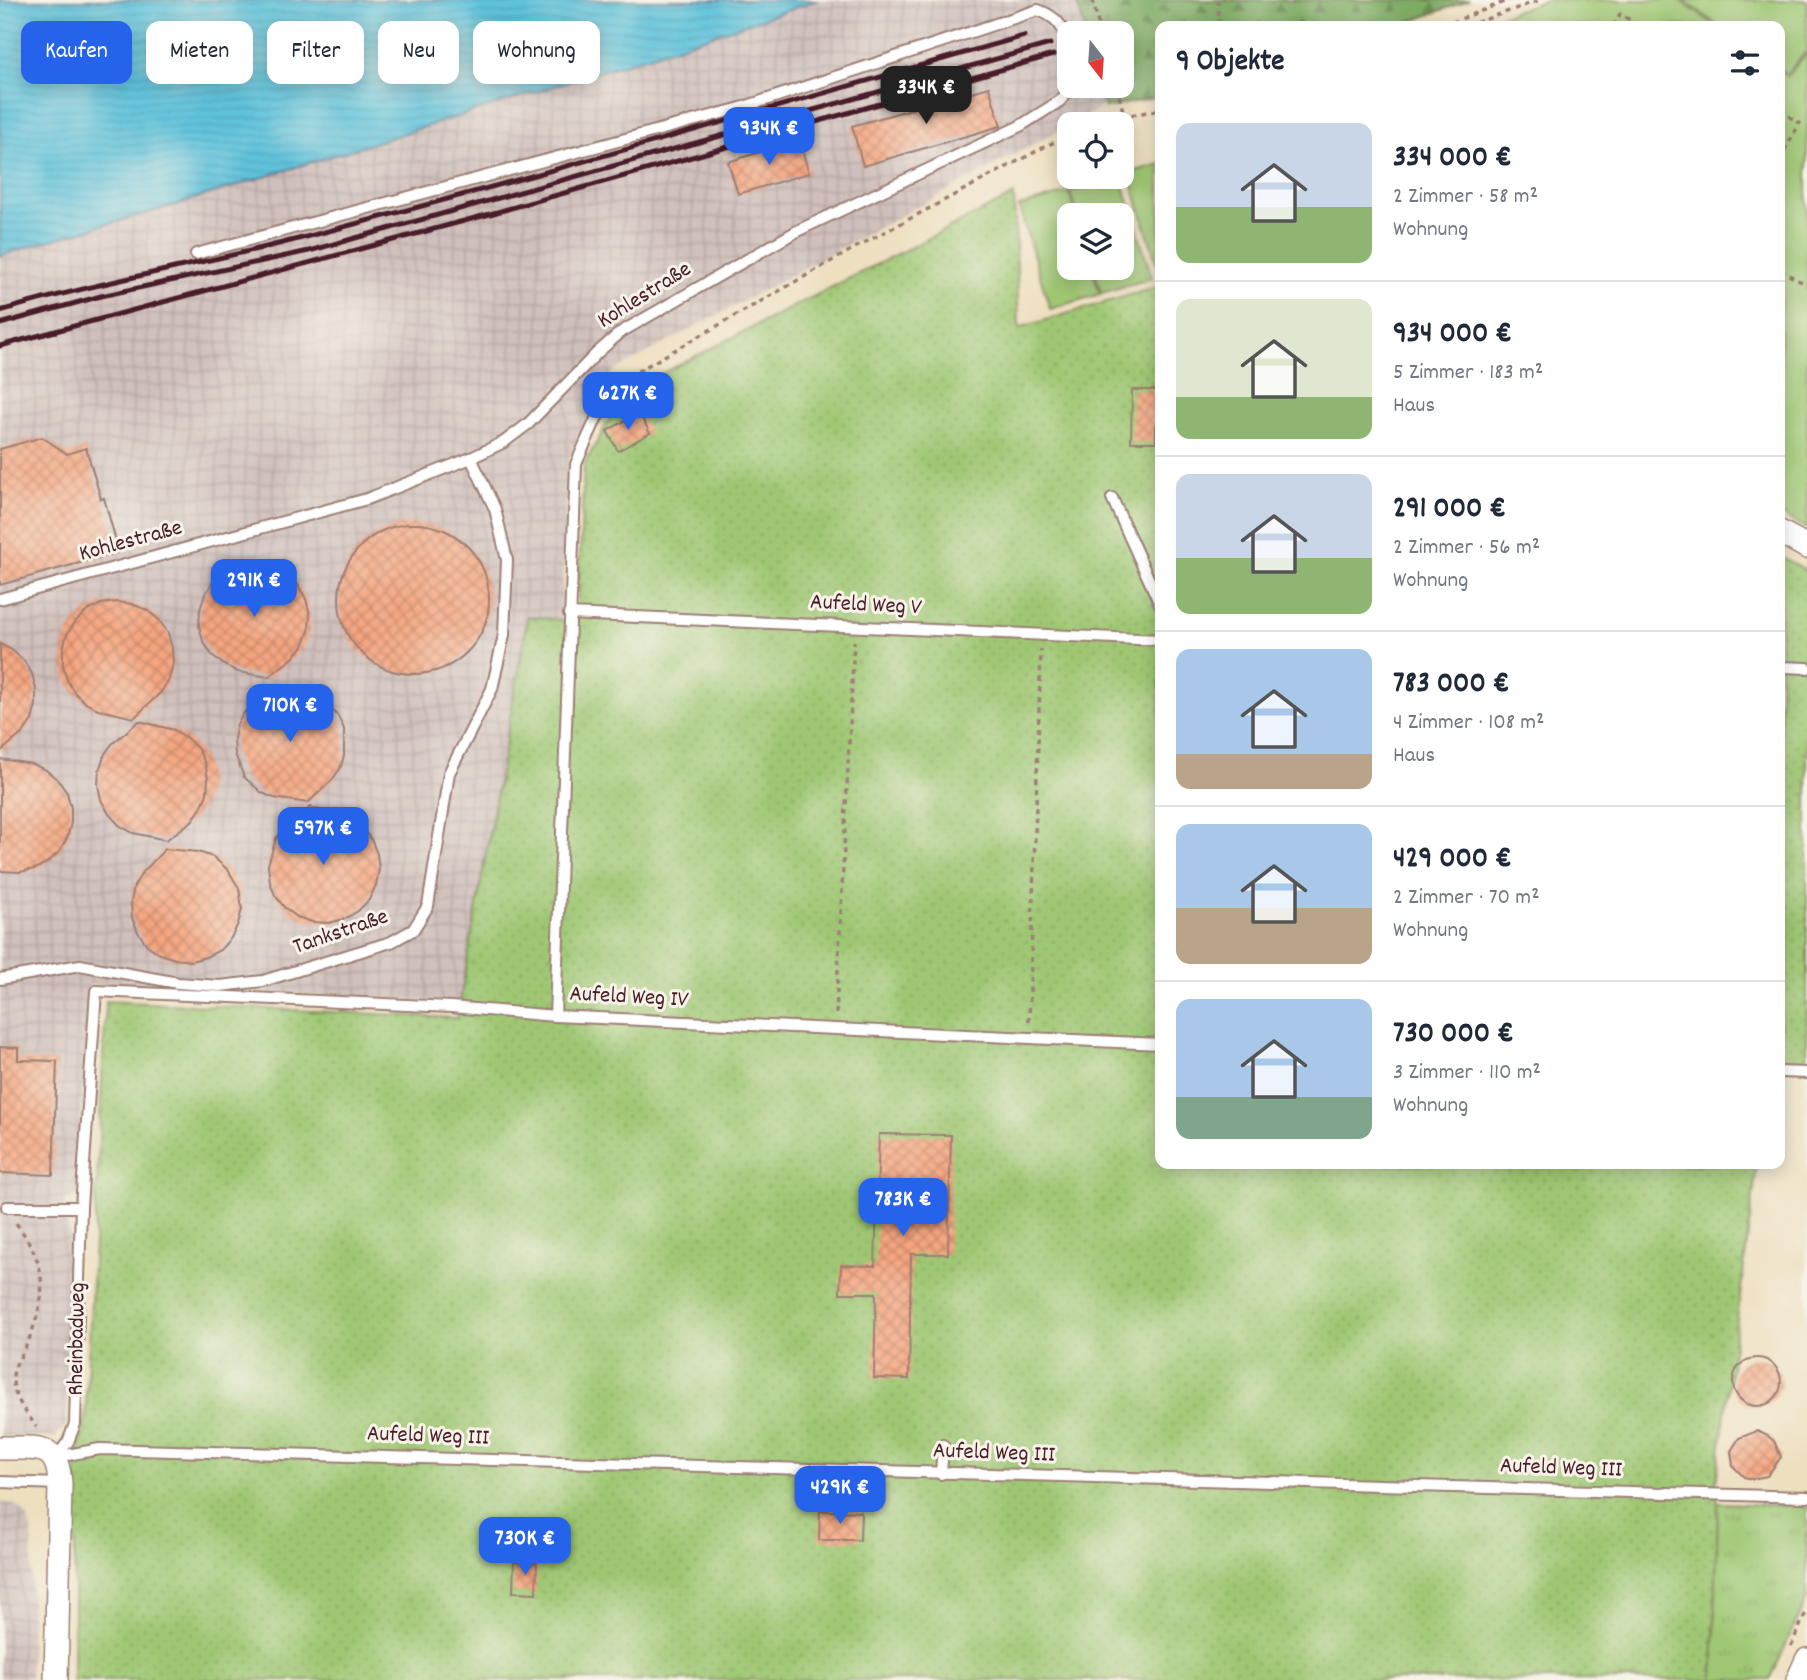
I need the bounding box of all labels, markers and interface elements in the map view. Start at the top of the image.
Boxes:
chip: Kaufen [21,21,132,84]
chip: Mieten [146,21,253,84]
chip: Filter [267,21,364,84]
chip: Neu [378,21,459,84]
chip: Wohnung [473,21,600,84]
north arrow [1057,21,1134,98]
map controls [1057,21,1134,280]
text: 9 Objekte [1176,42,1284,85]
icon: filters [1726,44,1764,82]
pin: 334K € [869,66,983,126]
text: 334K € [897,72,955,105]
pin: 934K € [712,108,826,167]
button: locate [1057,112,1134,189]
text: 934K € [739,113,799,146]
text: 334 000 € [1393,138,1512,181]
icon: home [1232,151,1316,235]
text: 2 Zimmer · 58 m² [1393,181,1538,214]
button: layers [1057,203,1134,280]
text: Wohnung [1393,214,1468,247]
street label: Kohlestraße [592,254,698,338]
text: 934 000 € [1393,314,1512,357]
icon: home [1232,327,1316,411]
text: 5 Zimmer · 183 m² [1393,357,1543,390]
pin: 627K € [571,372,685,432]
text: 627K € [599,378,657,411]
text: Haus [1393,390,1435,423]
text: 291 000 € [1393,489,1506,532]
icon: home [1232,502,1316,586]
street label: Kohlestraße [76,512,186,572]
text: 2 Zimmer · 56 m² [1393,532,1540,565]
pin: 291K € [197,560,311,619]
text: 291K € [227,565,281,598]
text: Wohnung [1393,565,1468,598]
street label: Aufeld Weg V [809,587,923,625]
text: 783 000 € [1393,664,1509,707]
icon: home [1232,677,1316,761]
pin: 710K € [233,684,347,744]
text: 710K € [262,690,318,723]
text: 4 Zimmer · 108 m² [1393,707,1544,740]
text: Haus [1393,740,1435,773]
pin: 597K € [266,808,380,867]
text: 597K € [294,813,352,846]
text: 429 000 € [1393,839,1512,882]
icon: home [1232,852,1316,936]
text: 2 Zimmer · 70 m² [1393,882,1540,915]
street label: Tankstraße [289,901,393,965]
text: Wohnung [1393,915,1468,948]
street label: Aufeld Weg IV [569,978,689,1018]
text: 730 000 € [1393,1014,1514,1057]
icon: home [1232,1027,1316,1111]
text: 3 Zimmer · 110 m² [1393,1057,1541,1090]
text: Wohnung [1393,1090,1468,1123]
pin: 783K € [846,1178,960,1238]
text: 783K € [875,1184,931,1217]
street label: Rheinbadweg [61,1282,95,1396]
street label: Aufeld Weg III [366,1418,490,1456]
street label: Aufeld Weg III [932,1435,1056,1473]
street label: Aufeld Weg III [1499,1450,1623,1488]
pin: 429K € [783,1466,897,1526]
text: 429K € [811,1472,869,1505]
pin: 730K € [468,1518,582,1577]
text: 730K € [495,1523,555,1556]

